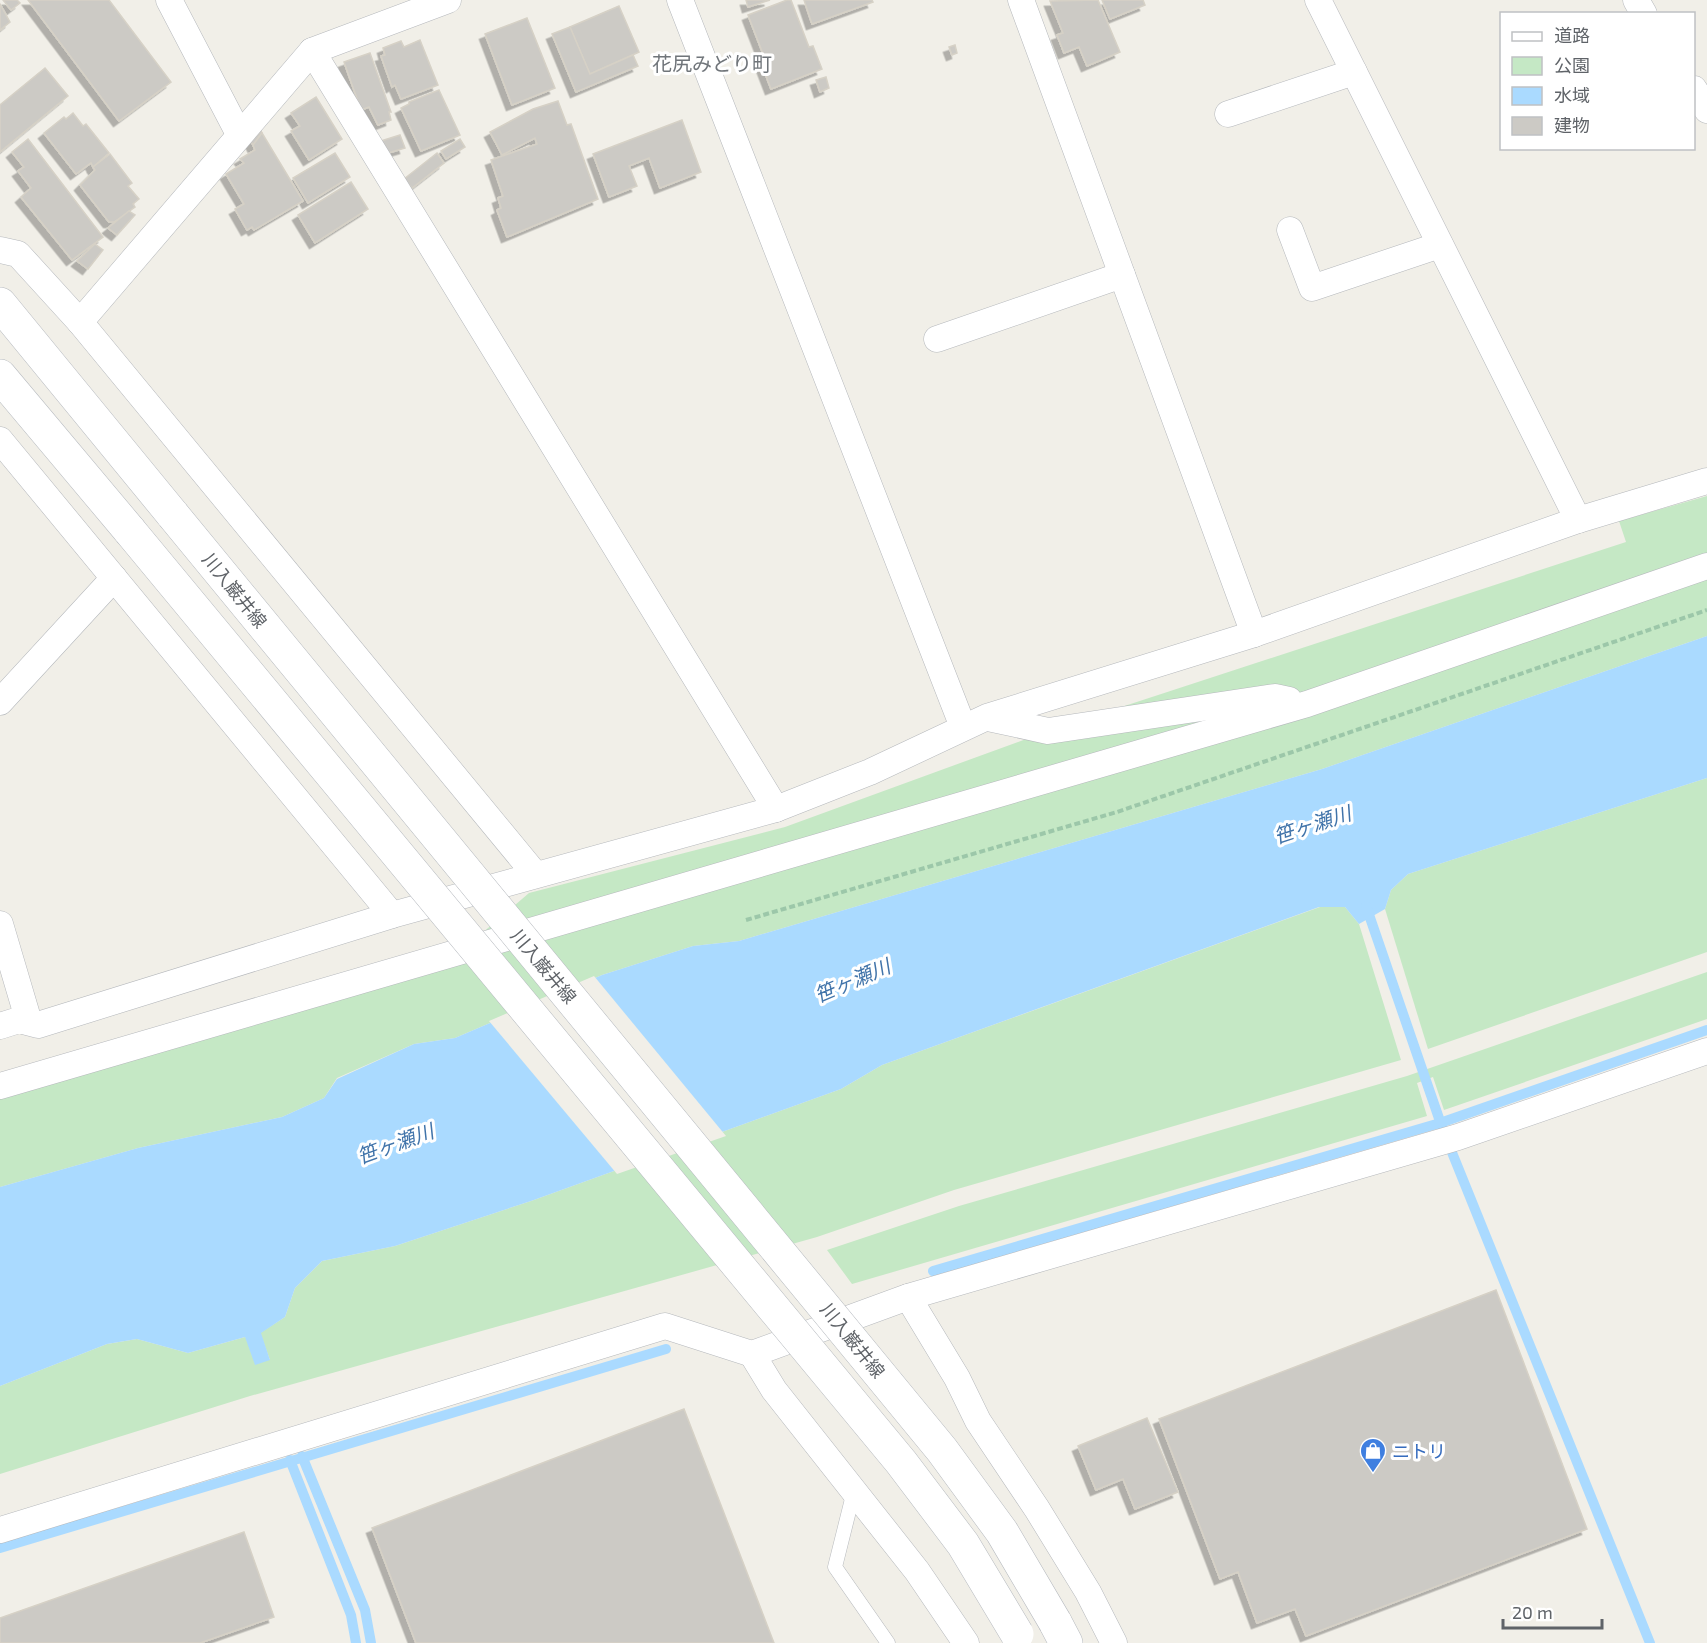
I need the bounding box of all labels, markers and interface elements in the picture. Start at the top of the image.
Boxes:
legend [1500,12,1695,150]
text: 道路 [1554,24,1590,46]
district label: 花尻みどり町 [652,51,772,75]
text: 公園 [1554,54,1590,76]
text: 水域 [1554,84,1590,106]
text: 建物 [1554,114,1590,136]
street label: 川入巌井線 [198,548,272,632]
water label: 笹ヶ瀬川 [1270,800,1356,848]
street label: 川入巌井線 [507,924,581,1008]
water label: 笹ヶ瀬川 [810,953,895,1007]
water label: 笹ヶ瀬川 [353,1117,439,1168]
street label: 川入巌井線 [816,1298,890,1382]
shop icon: ニトリ [1358,1436,1388,1474]
place label: ニトリ [1392,1440,1446,1462]
scale bar [1503,1592,1602,1630]
text: 20 m [1512,1601,1553,1623]

